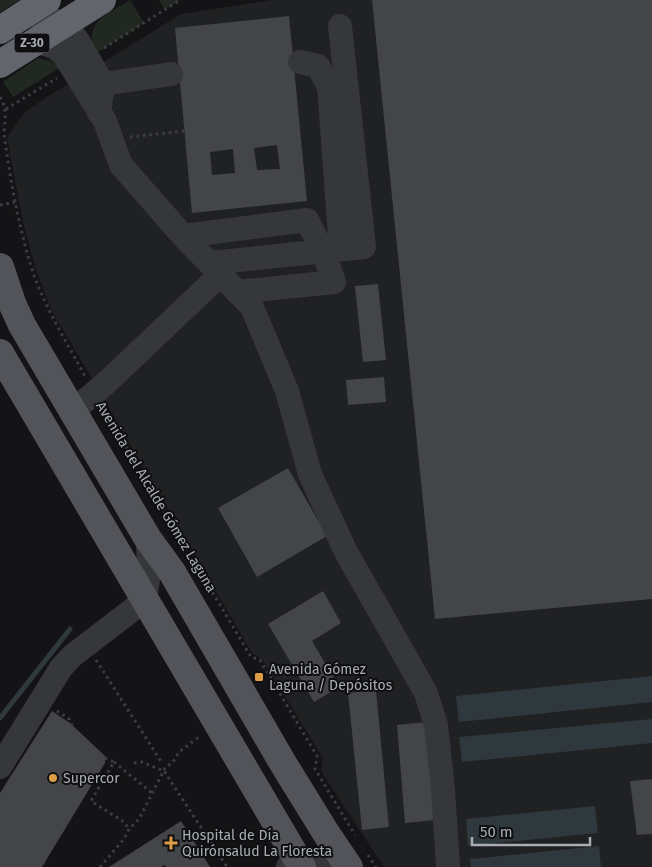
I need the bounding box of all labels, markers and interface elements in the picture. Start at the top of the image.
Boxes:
road number: Z-30 [15,34,50,52]
street label: Avenida del Alcalde Gómez Laguna [92,398,220,596]
place label: Avenida Gómez Laguna / Depósitos [269,661,393,694]
marker: Avenida Gómez Laguna / Depósitos [253,671,265,683]
place label: Supercor [63,770,120,787]
marker: Supercor [47,772,59,784]
scale bar [472,814,590,846]
text: 50 m [480,823,513,841]
place label: Hospital de Día Quirónsalud La Floresta [182,827,332,860]
marker: Hospital de Día Quirónsalud La Floresta [164,836,178,850]

